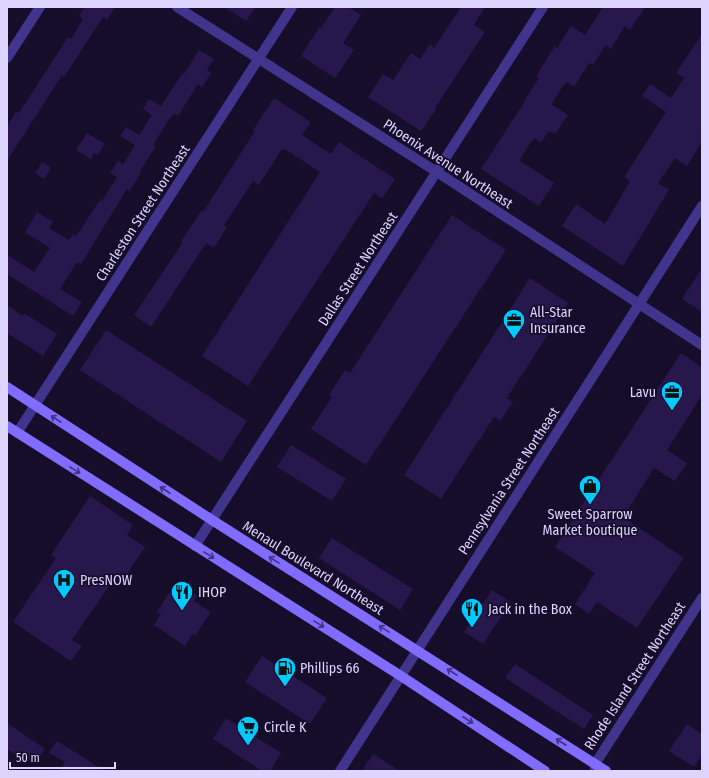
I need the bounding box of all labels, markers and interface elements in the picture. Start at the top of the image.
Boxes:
street label: Phoenix Avenue Northeast [380,116,516,213]
street label: Charleston Street Northeast [92,141,194,285]
street label: Dallas Street Northeast [315,208,401,329]
place label: All-Star Insurance [530,304,586,337]
office icon: All-Star Insurance [501,307,527,340]
office icon: Lavu [659,379,685,412]
place label: Lavu [630,384,656,401]
street label: Pennsylvania Street Northeast [455,404,563,558]
one-way arrow [50,414,62,422]
one-way arrow [69,466,80,474]
shop icon: Sweet Sparrow Market boutique [577,473,603,506]
one-way arrow [160,486,171,494]
place label: Sweet Sparrow Market boutique [543,506,638,539]
street label: Menaul Boulevard Northeast [239,518,387,619]
one-way arrow [203,551,215,559]
one-way arrow [269,556,280,564]
hospital icon: PresNOW [51,567,77,600]
place label: PresNOW [80,572,133,589]
restaurant icon: IHOP [169,579,195,612]
place label: IHOP [198,584,226,601]
restaurant icon: Jack in the Box [459,596,485,629]
street label: Rhode Island Street Northeast [581,599,689,753]
place label: Jack in the Box [488,601,573,618]
one-way arrow [313,620,324,628]
one-way arrow [379,625,390,633]
fuel station icon: Phillips 66 [272,655,298,688]
place label: Phillips 66 [300,660,360,677]
one-way arrow [447,668,458,676]
supermarket icon: Circle K [235,714,261,747]
one-way arrow [463,716,474,725]
place label: Circle K [264,719,307,736]
one-way arrow [555,738,567,746]
scale bar [10,744,115,770]
text: 50 m [16,751,40,765]

